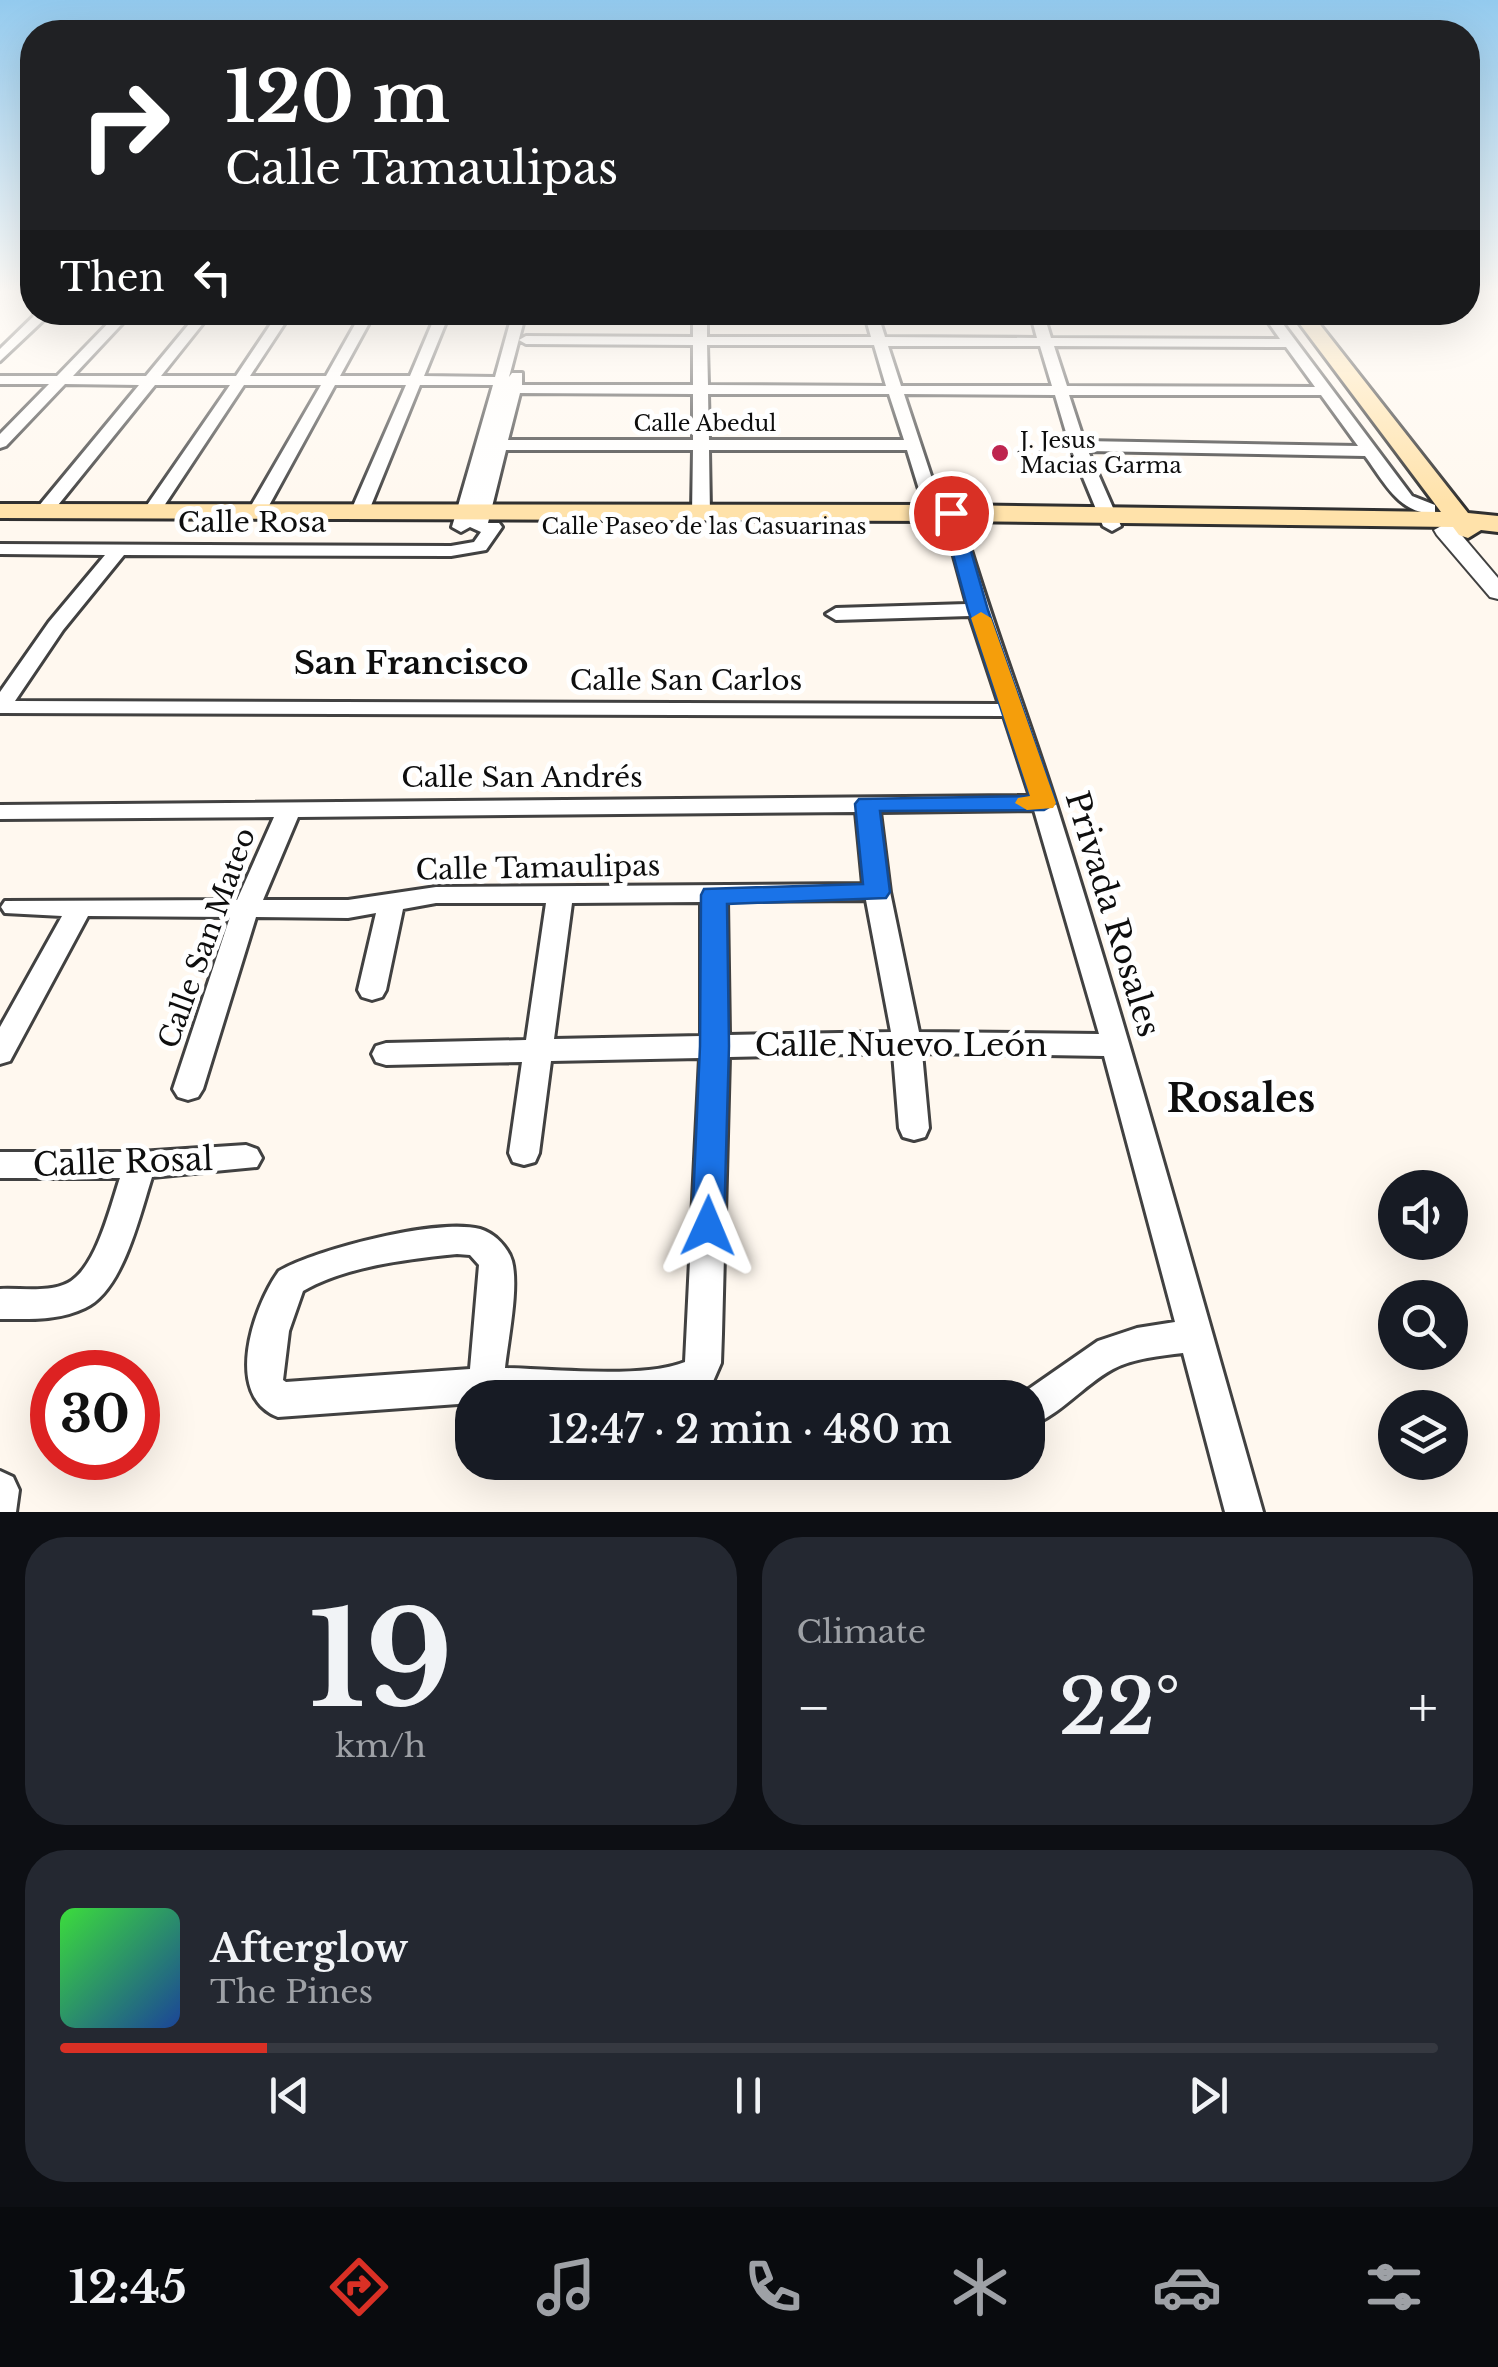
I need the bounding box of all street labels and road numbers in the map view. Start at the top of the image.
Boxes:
street label: Calle Abedul [634,410,776,437]
street label: Calle Rosa [178,505,327,540]
street label: Calle Paseo de las Casuarinas [542,513,866,540]
street label: Calle San Carlos [570,663,802,698]
street label: Calle San Andrés [401,760,643,795]
street label: Privada Rosales [1057,786,1169,1042]
street label: Calle San Mateo [151,823,263,1053]
street label: Calle Tamaulipas [415,848,661,888]
street label: Calle Nuevo León [755,1025,1047,1065]
street label: Calle Rosal [32,1139,214,1185]

